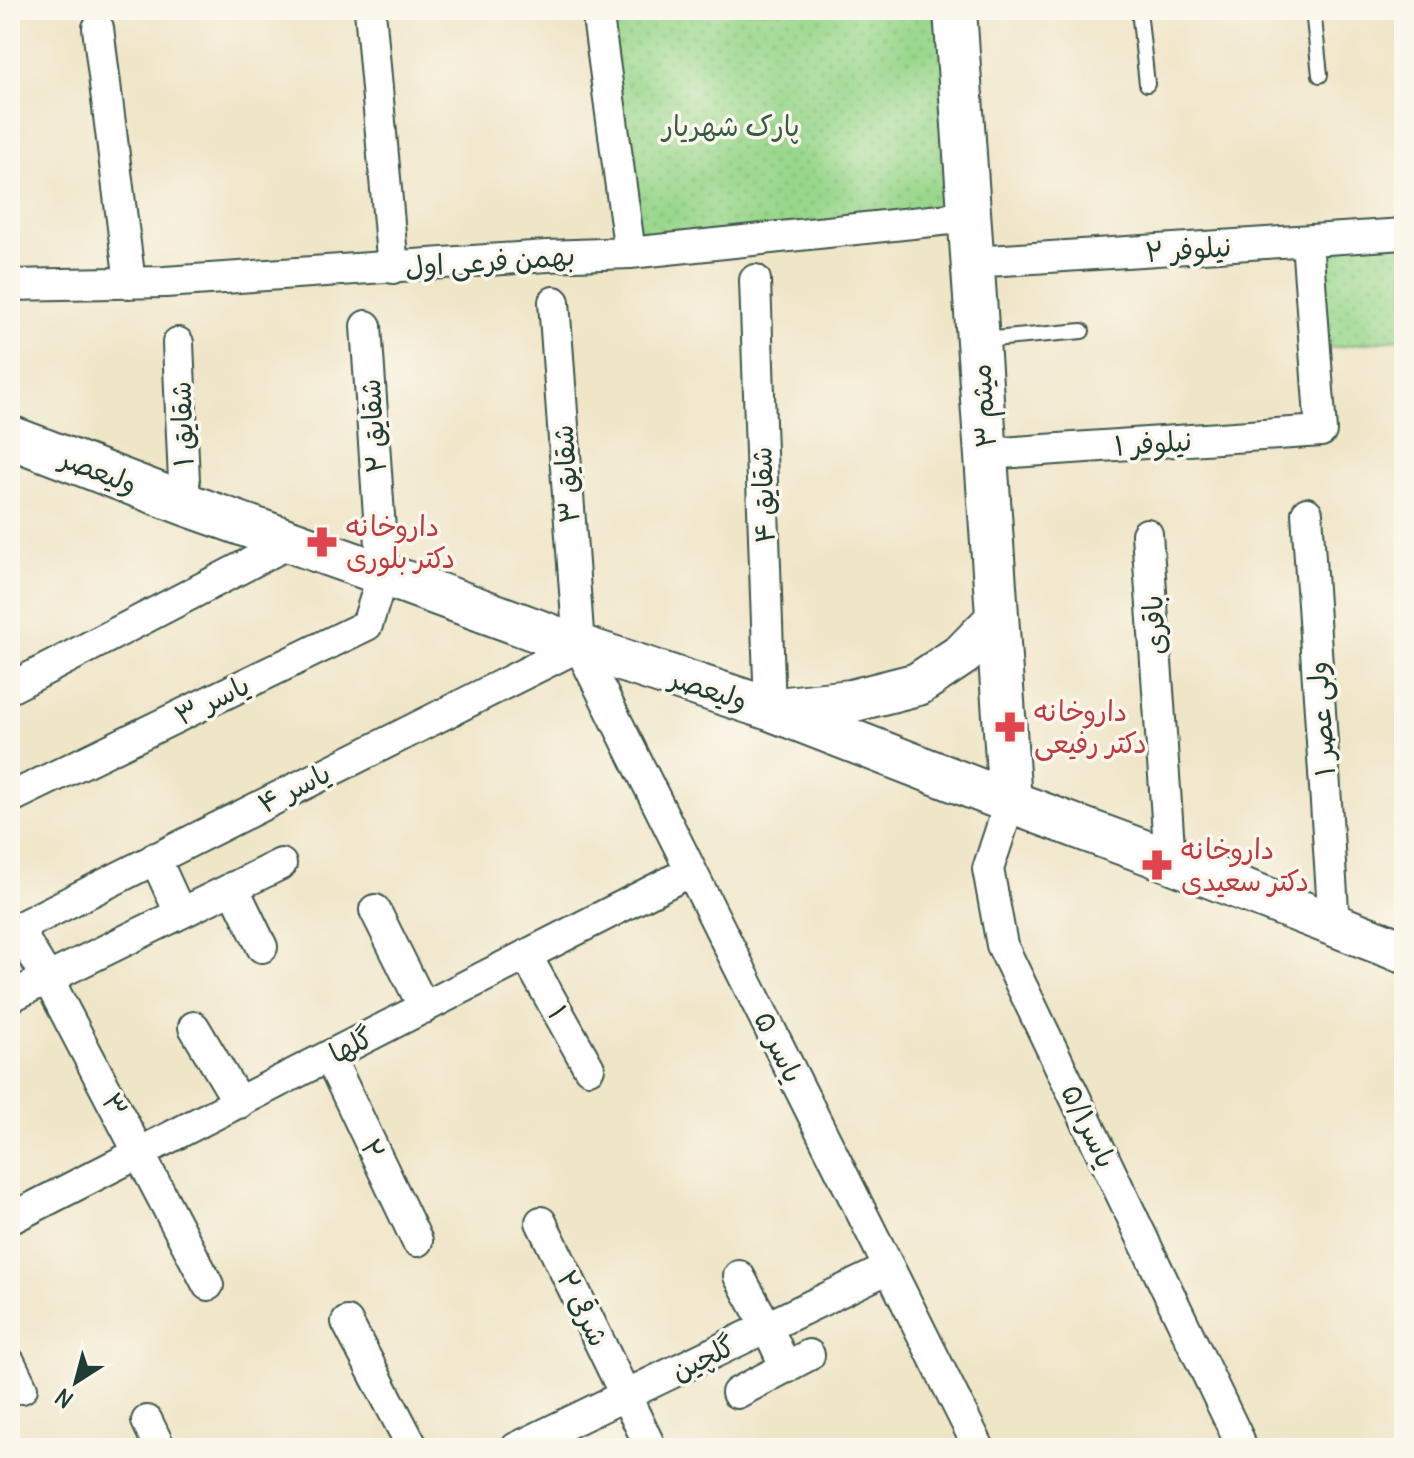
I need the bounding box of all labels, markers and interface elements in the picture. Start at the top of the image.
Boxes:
park label: پارک شهریار [660,108,800,145]
street label: نیلوفر ۲ [1144,228,1232,271]
street label: بهمن فرعی اول [404,237,576,285]
street label: میثم ۳ [962,363,1008,449]
street label: شقایق ۲ [352,378,394,474]
street label: شقایق ۱ [163,380,201,468]
street label: نیلوفر ۱ [1113,422,1193,465]
street label: شقایق ۳ [545,424,587,524]
street label: ولیعصر [54,439,142,502]
street label: شقایق ۴ [743,446,783,544]
place label: داروخانه دکتر بلوری [346,508,455,577]
pharmacy icon: داروخانه دکتر بلوری [305,525,339,559]
street label: باقری [1134,594,1174,656]
street label: ولیعصر [664,659,752,718]
street label: ولی عصر ۱ [1299,660,1343,778]
street label: یاسر ۳ [169,667,255,733]
place label: داروخانه دکتر رفیعی [1034,693,1147,761]
pharmacy icon: داروخانه دکتر رفیعی [993,710,1027,744]
street label: یاسر ۴ [252,755,336,821]
place label: داروخانه دکتر سعیدی [1181,831,1309,899]
pharmacy icon: داروخانه دکتر سعیدی [1140,848,1174,882]
street label: ۱ [540,999,576,1025]
street label: یاسر ۵ [746,1005,812,1089]
street label: گلها [323,1019,379,1071]
street label: یاسر۵/۱ [1053,1078,1125,1174]
street label: ۳ [94,1086,136,1124]
street label: ۲ [353,1133,393,1165]
street label: ۲ شرقی [549,1264,617,1352]
street label: گلچین [665,1327,741,1389]
north arrow [36,1342,116,1422]
text: N [50,1382,79,1414]

